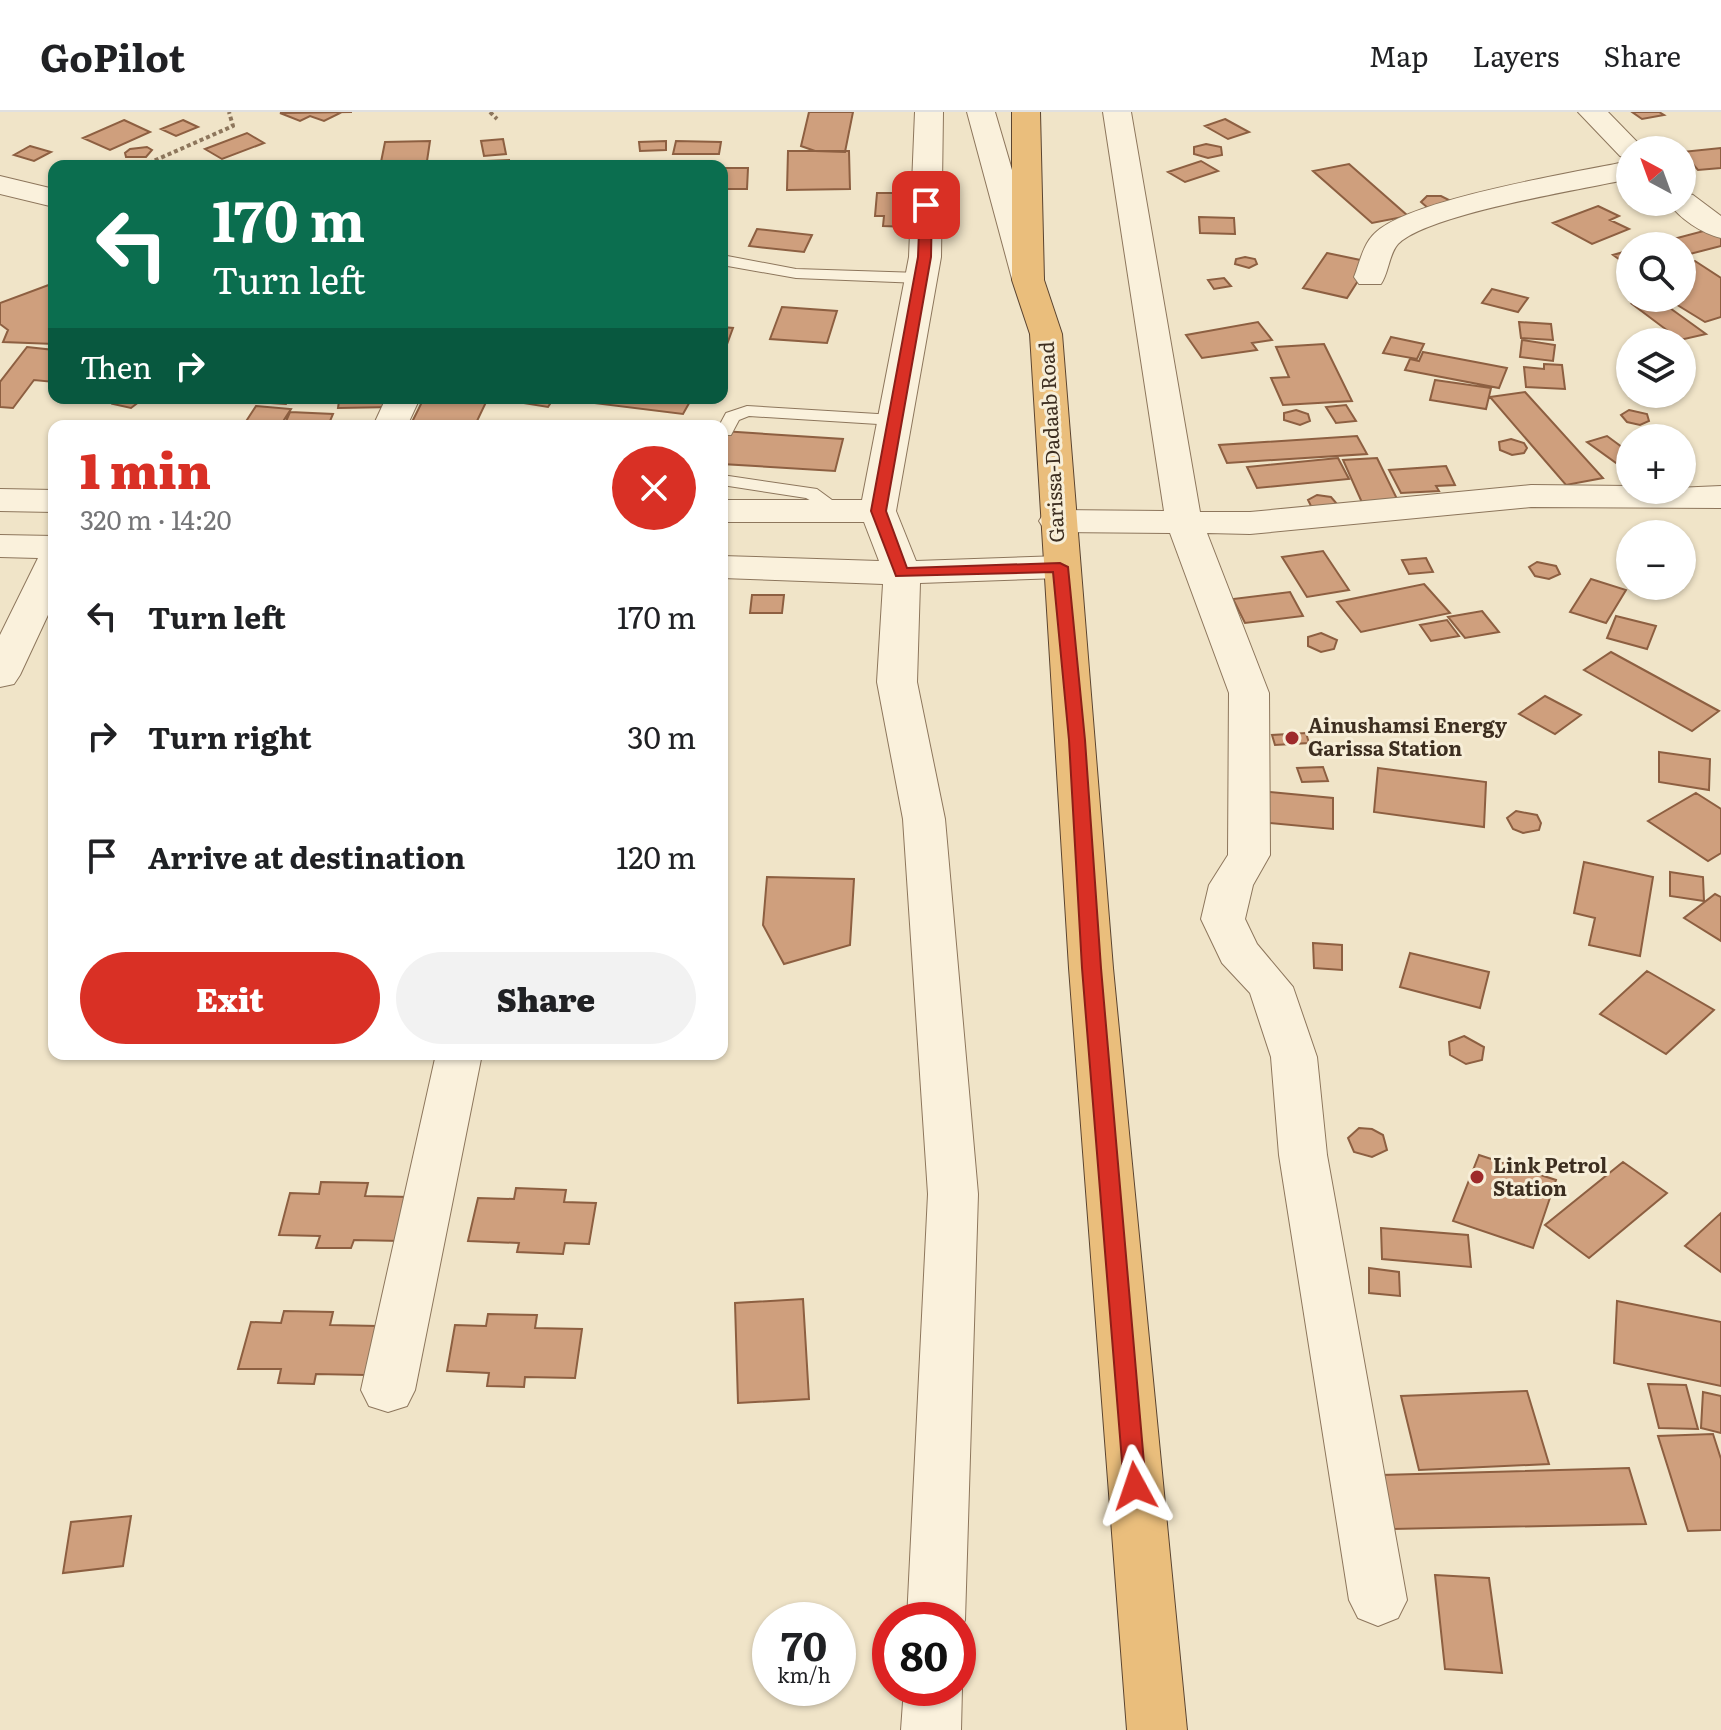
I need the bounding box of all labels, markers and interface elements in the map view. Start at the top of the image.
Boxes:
text: GoPilot [40,27,185,84]
text: Map [1369,34,1428,76]
text: Layers [1472,34,1559,76]
text: Share [1603,34,1681,76]
north arrow [1616,136,1696,216]
map controls [1616,136,1696,600]
pin [892,171,960,239]
text: 170 m [212,176,365,259]
icon: arrive [904,183,948,227]
icon: left [80,192,184,296]
button: search [1616,232,1696,312]
text: Turn left [212,252,366,305]
button: layers [1616,328,1696,408]
street label: Garissa-Dadaab Road [1030,341,1070,543]
text: Then [80,344,152,388]
icon: right [168,344,212,388]
button: + [1616,424,1696,504]
text: 1 min [80,433,211,504]
button: close [612,446,696,530]
text: 320 m · 14:20 [80,499,231,538]
button: − [1616,520,1696,600]
icon: left [80,594,124,638]
text: Turn left [148,594,286,638]
text: 170 m [617,594,696,638]
place label: Ainushamsi Energy Garissa Station [1308,709,1508,762]
icon: right [80,714,124,758]
text: Turn right [148,714,312,758]
text: 30 m [627,714,696,758]
marker: Ainushamsi Energy Garissa Station [1283,729,1301,747]
icon: arrive [80,834,124,878]
text: Arrive at destination [148,834,465,878]
text: 120 m [616,834,696,878]
button: Exit [80,952,380,1044]
button: Share [396,952,696,1044]
place label: Link Petrol Station [1493,1149,1607,1202]
marker: Link Petrol Station [1468,1168,1486,1186]
position arrow [1093,1444,1177,1528]
speed limit sign: 80 [872,1602,976,1706]
text: 70 [781,1614,827,1673]
text: km/h [777,1659,831,1689]

